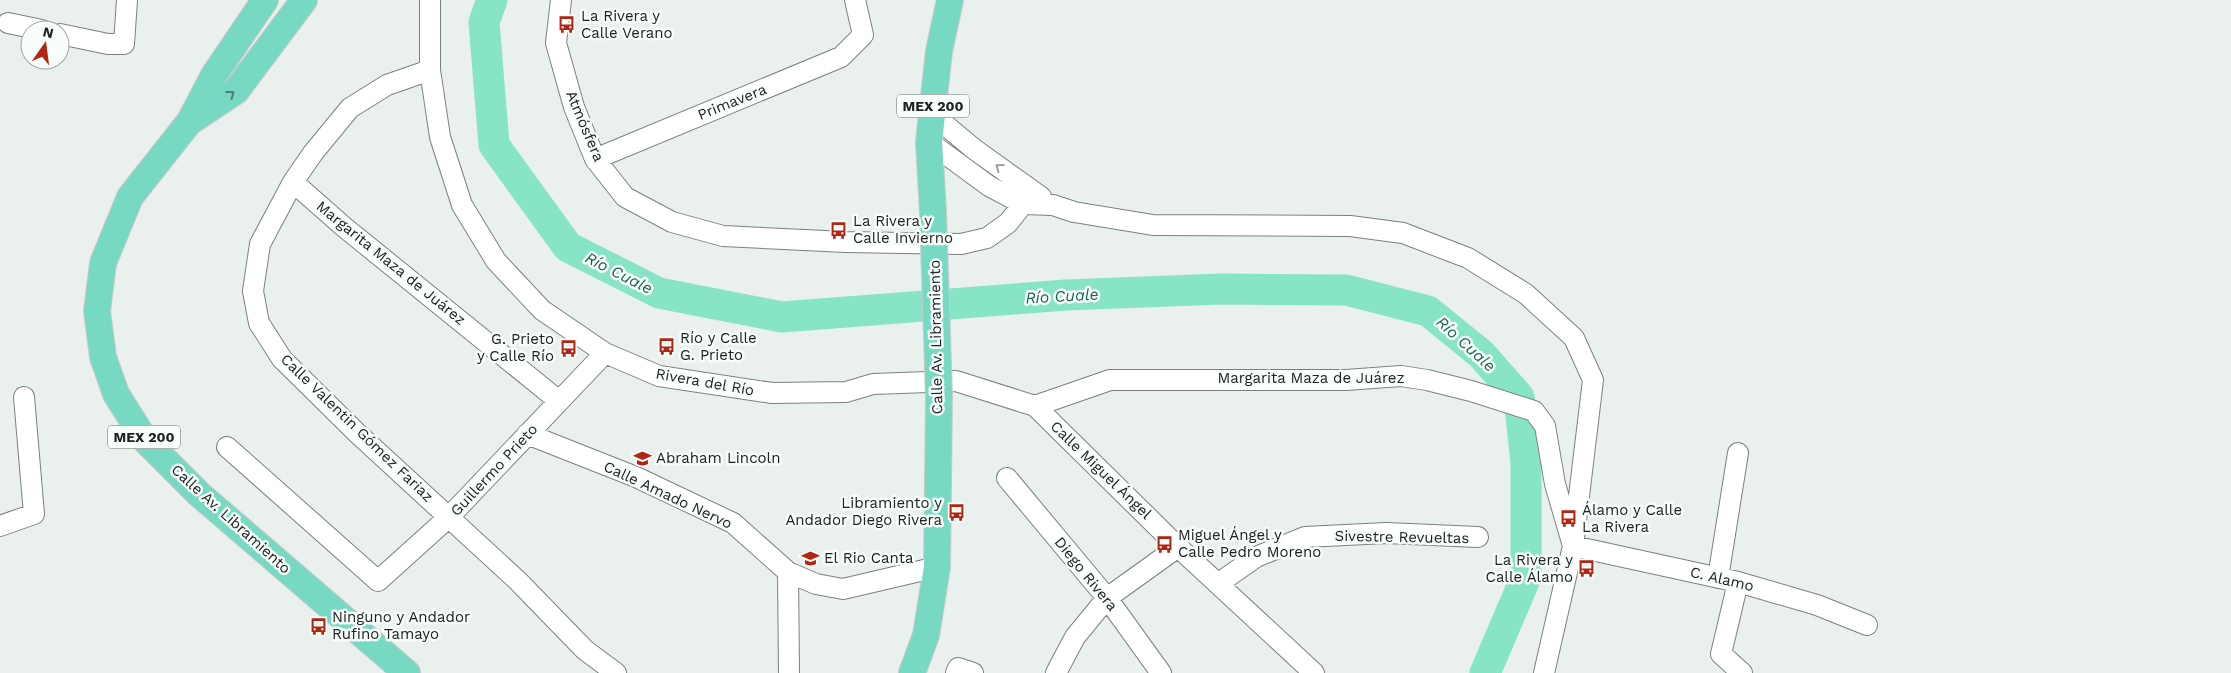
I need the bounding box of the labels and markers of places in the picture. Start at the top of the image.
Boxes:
place label: La Rivera y Calle Verano [581,7,673,42]
bus stop icon: La Rivera y Calle Verano [557,15,577,35]
place label: La Rivera y Calle Invierno [853,212,953,247]
bus stop icon: La Rivera y Calle Invierno [829,220,849,240]
place label: Río y Calle G. Prieto [680,329,757,364]
place label: G. Prieto y Calle Río [477,330,554,365]
bus stop icon: Río y Calle G. Prieto [656,337,676,357]
bus stop icon: G. Prieto y Calle Río [558,338,578,358]
school or university icon: Abraham Lincoln [632,448,652,468]
place label: Abraham Lincoln [656,449,780,467]
place label: Libramiento y Andador Diego Rivera [785,494,943,529]
place label: Álamo y Calle La Rivera [1582,501,1682,536]
bus stop icon: Libramiento y Andador Diego Rivera [946,502,966,522]
bus stop icon: Álamo y Calle La Rivera [1558,509,1578,529]
place label: Miguel Ángel y Calle Pedro Moreno [1178,526,1321,561]
bus stop icon: Miguel Ángel y Calle Pedro Moreno [1154,534,1174,554]
school or university icon: El Rio Canta [800,548,820,568]
place label: El Rio Canta [824,549,914,567]
place label: La Rivera y Calle Álamo [1486,551,1573,586]
bus stop icon: La Rivera y Calle Álamo [1577,559,1597,579]
place label: Ninguno y Andador Rufino Tamayo [332,608,470,643]
bus stop icon: Ninguno y Andador Rufino Tamayo [308,616,328,636]

